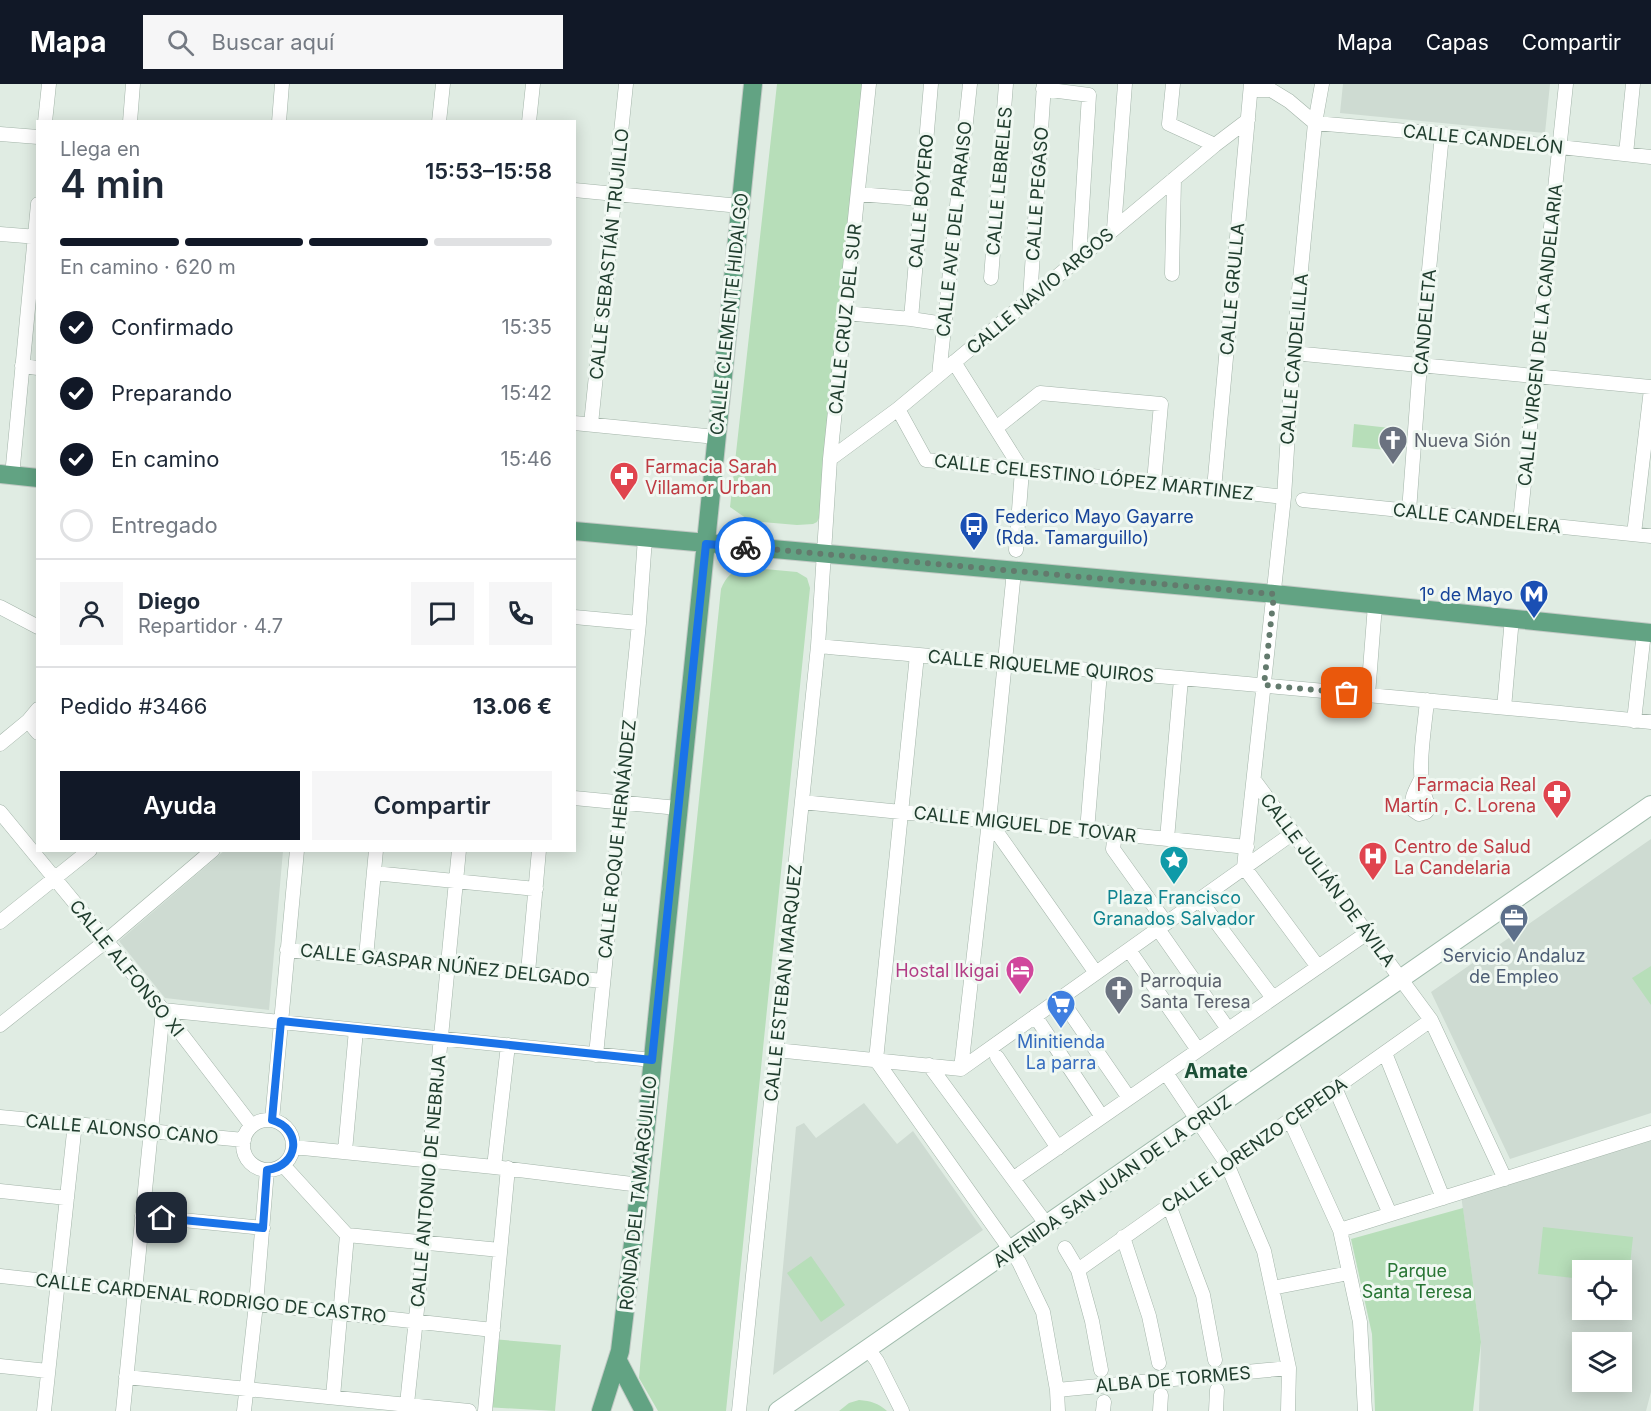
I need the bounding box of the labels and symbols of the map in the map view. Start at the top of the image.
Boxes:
street label: CALLE LEBRELES [982,106,1016,256]
street label: CALLE CANDELÓN [1402,119,1564,158]
street label: CALLE AVE DEL PARAISO [932,120,976,338]
street label: CALLE PEGASO [1022,126,1052,262]
street label: CALLE SEBASTIÁN TRUJILLO [584,127,633,381]
street label: CALLE BOYERO [905,133,937,269]
street label: CALLE VIRGEN DE LA CANDELARIA [1514,183,1566,487]
street label: CALLE CLEMENTE HIDALGO [706,192,752,436]
street label: CALLE CRUZ DEL SUR [825,222,865,415]
street label: CALLE GRULLA [1216,222,1248,356]
street label: CALLE NAVIO ARGOS [962,223,1118,359]
street label: CANDELETA [1410,268,1440,376]
street label: CALLE CANDELILLA [1276,272,1312,446]
church icon: Nueva Sión [1377,424,1409,466]
place label: Nueva Sión [1414,430,1511,451]
street label: CALLE CELESTINO LÓPEZ MARTINEZ [933,449,1255,504]
place label: Farmacia Sarah Villamor Urban [645,456,777,498]
pharmacy icon: Farmacia Sarah Villamor Urban [608,460,640,502]
street label: CALLE CANDELERA [1392,499,1562,537]
place label: Federico Mayo Gayarre (Rda. Tamarguillo) [995,506,1194,548]
bus stop icon: Federico Mayo Gayarre (Rda. Tamarguillo) [958,510,990,552]
courier [715,517,775,577]
metro station icon: 1º de Mayo [1518,578,1550,620]
place label: 1º de Mayo [1419,584,1513,605]
street label: CALLE RIQUELME QUIROS [927,646,1155,686]
pin [1321,667,1372,718]
street label: CALLE ROQUE HERNÁNDEZ [593,718,640,960]
place label: Farmacia Real Martín , C. Lorena [1384,774,1536,816]
pharmacy icon: Farmacia Real Martín , C. Lorena [1541,778,1573,820]
street label: CALLE JULIÁN DE ÁVILA [1256,789,1401,971]
street label: CALLE MIGUEL DE TOVAR [913,802,1138,846]
place label: Centro de Salud La Candelaria [1394,836,1531,878]
hospital icon: Centro de Salud La Candelaria [1357,840,1389,882]
place icon: Plaza Francisco Granados Salvador [1158,844,1190,886]
street label: CALLE ESTEBAN MARQUEZ [760,863,806,1103]
place label: Plaza Francisco Granados Salvador [1093,887,1255,929]
street label: CALLE ALFONSO XI [66,896,188,1040]
office icon: Servicio Andaluz de Empleo [1498,902,1530,944]
street label: CALLE GASPAR NÚÑEZ DELGADO [299,938,591,991]
place label: Servicio Andaluz de Empleo [1442,945,1586,987]
hotel icon: Hostal Ikigai [1004,954,1036,996]
place label: Hostal Ikigai [895,960,999,981]
place label: Parroquia Santa Teresa [1140,970,1251,1012]
church icon: Parroquia Santa Teresa [1103,974,1135,1016]
supermarket icon: Minitienda La parra [1045,988,1077,1030]
place label: Minitienda La parra [1017,1031,1105,1073]
street label: CALLE ANTONIO DE NEBRIJA [407,1054,449,1308]
district label: Amate [1184,1059,1248,1083]
street label: CALLE LORENZO CEPEDA [1157,1073,1351,1217]
street label: RONDA DEL TAMARGUILLO [615,1075,661,1311]
street label: AVENIDA SAN JUAN DE LA CRUZ [989,1090,1235,1272]
street label: CALLE ALONSO CANO [25,1110,219,1148]
pin [136,1192,187,1243]
park label: Parque Santa Teresa [1362,1260,1472,1302]
street label: CALLE CARDENAL RODRIGO DE CASTRO [34,1269,388,1327]
street label: ALBA DE TORMES [1094,1362,1252,1396]

